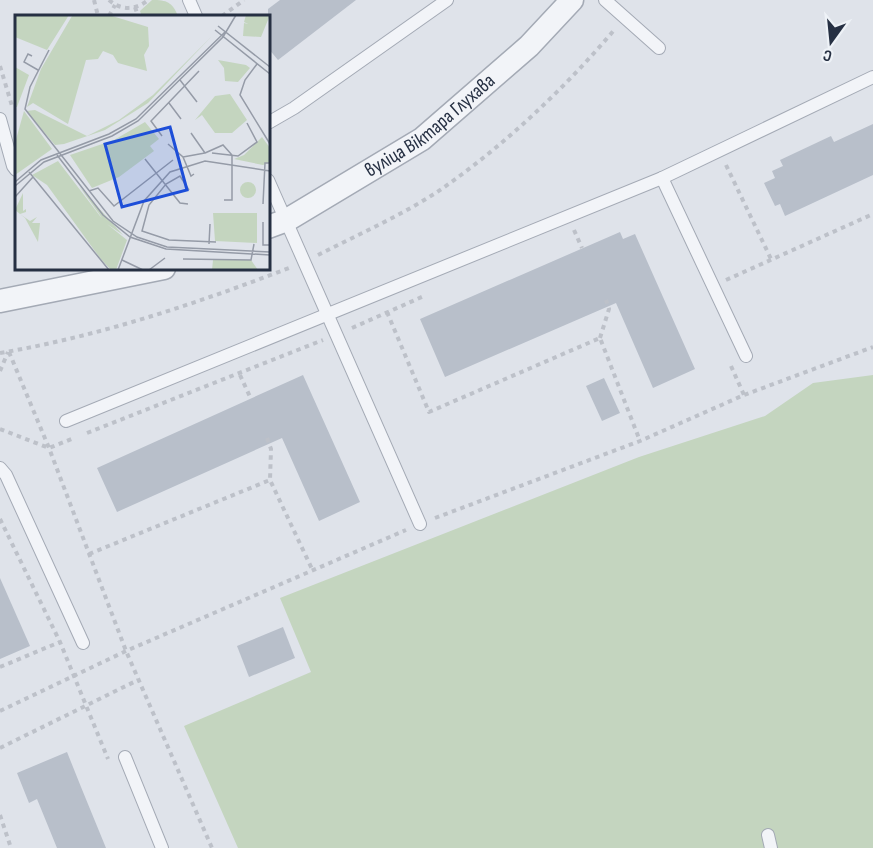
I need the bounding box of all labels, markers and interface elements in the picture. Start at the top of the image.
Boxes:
north arrow [801,12,861,72]
inset map [15,15,270,270]
text: С [821,45,834,65]
street label: вуліца Віктара Глухава [361,69,500,182]

